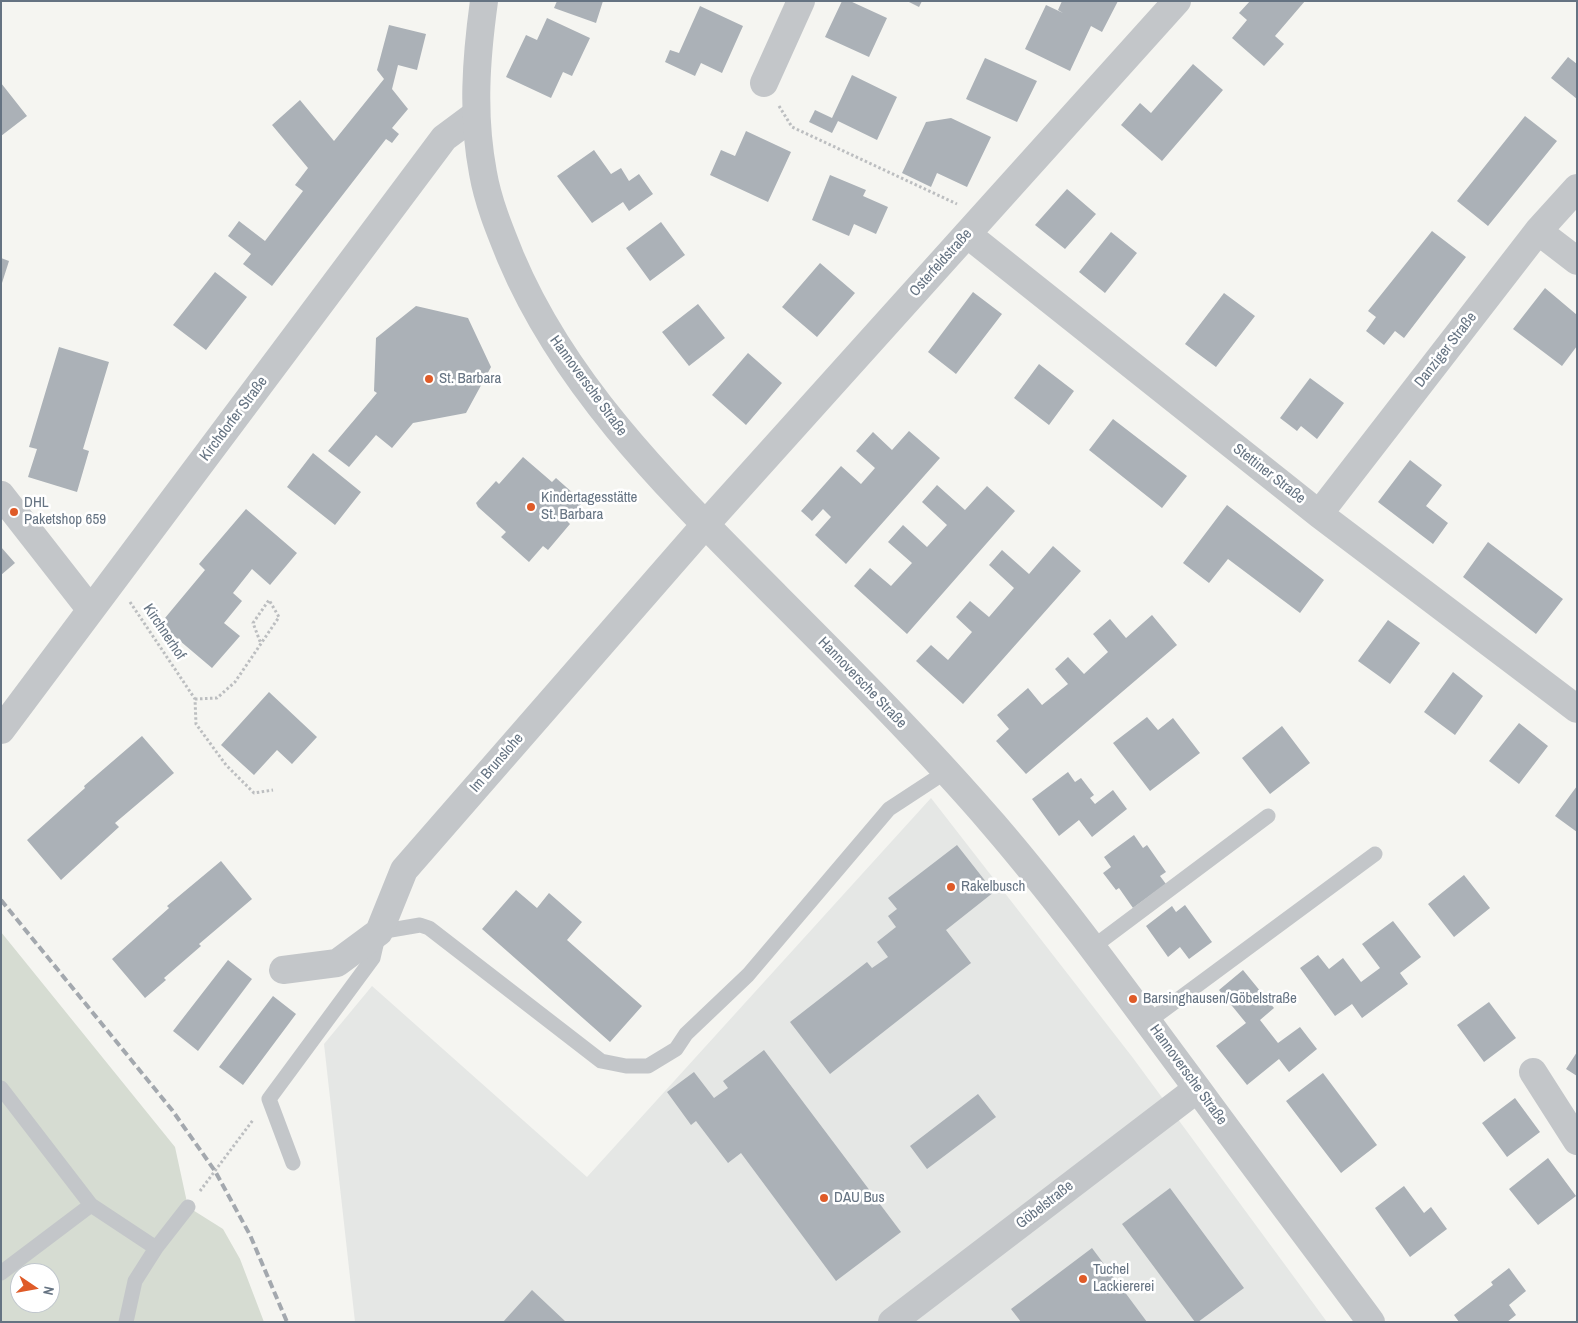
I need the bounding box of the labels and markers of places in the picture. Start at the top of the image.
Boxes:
place label: St. Barbara [439,370,501,388]
marker: St. Barbara [423,373,435,385]
place label: Kindertagesstätte St. Barbara [541,489,637,524]
place label: DHL Paketshop 659 [24,494,106,529]
marker: Kindertagesstätte St. Barbara [525,501,537,513]
marker: DHL Paketshop 659 [8,506,20,518]
place label: Rakelbusch [961,878,1025,896]
marker: Rakelbusch [945,881,957,893]
place label: Barsinghausen/Göbelstraße [1143,990,1297,1008]
marker: Barsinghausen/Göbelstraße [1127,993,1139,1005]
place label: DAU Bus [834,1189,885,1207]
marker: DAU Bus [818,1192,830,1204]
place label: Tuchel Lackiererei [1093,1261,1155,1296]
marker: Tuchel Lackiererei [1077,1273,1089,1285]

